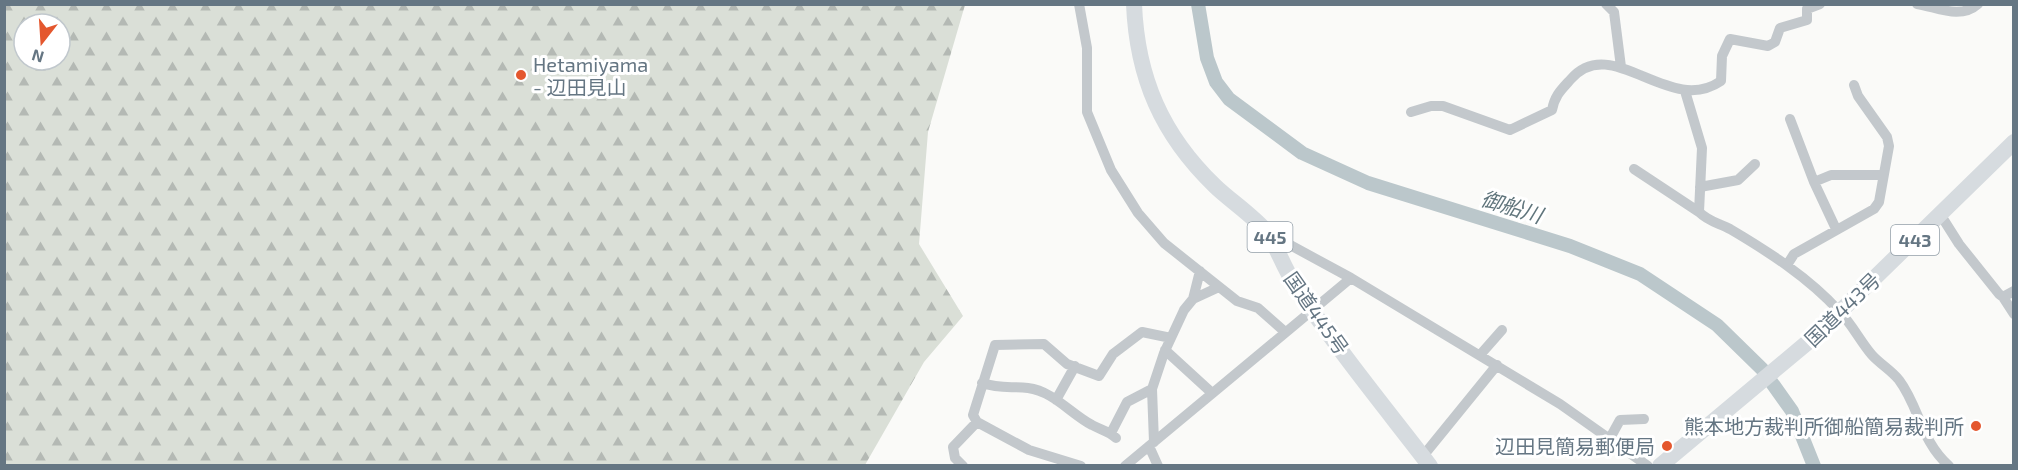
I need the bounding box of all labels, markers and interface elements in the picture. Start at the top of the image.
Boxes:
north arrow [12,12,72,72]
text: N [29,46,46,68]
place label: Hetamiyama - 辺田見山 [533,52,648,99]
marker: Hetamiyama - 辺田見山 [514,68,528,82]
water label: 御船川 [1478,185,1548,228]
road number: 445 [1248,222,1292,252]
road number: 443 [1891,225,1939,255]
street label: 国道445号 [1280,267,1354,359]
street label: 国道443号 [1799,267,1885,351]
place label: 熊本地方裁判所御船簡易裁判所 [1684,414,1964,438]
marker: 熊本地方裁判所御船簡易裁判所 [1969,419,1983,433]
place label: 辺田見簡易郵便局 [1495,434,1655,458]
marker: 辺田見簡易郵便局 [1660,439,1674,453]

